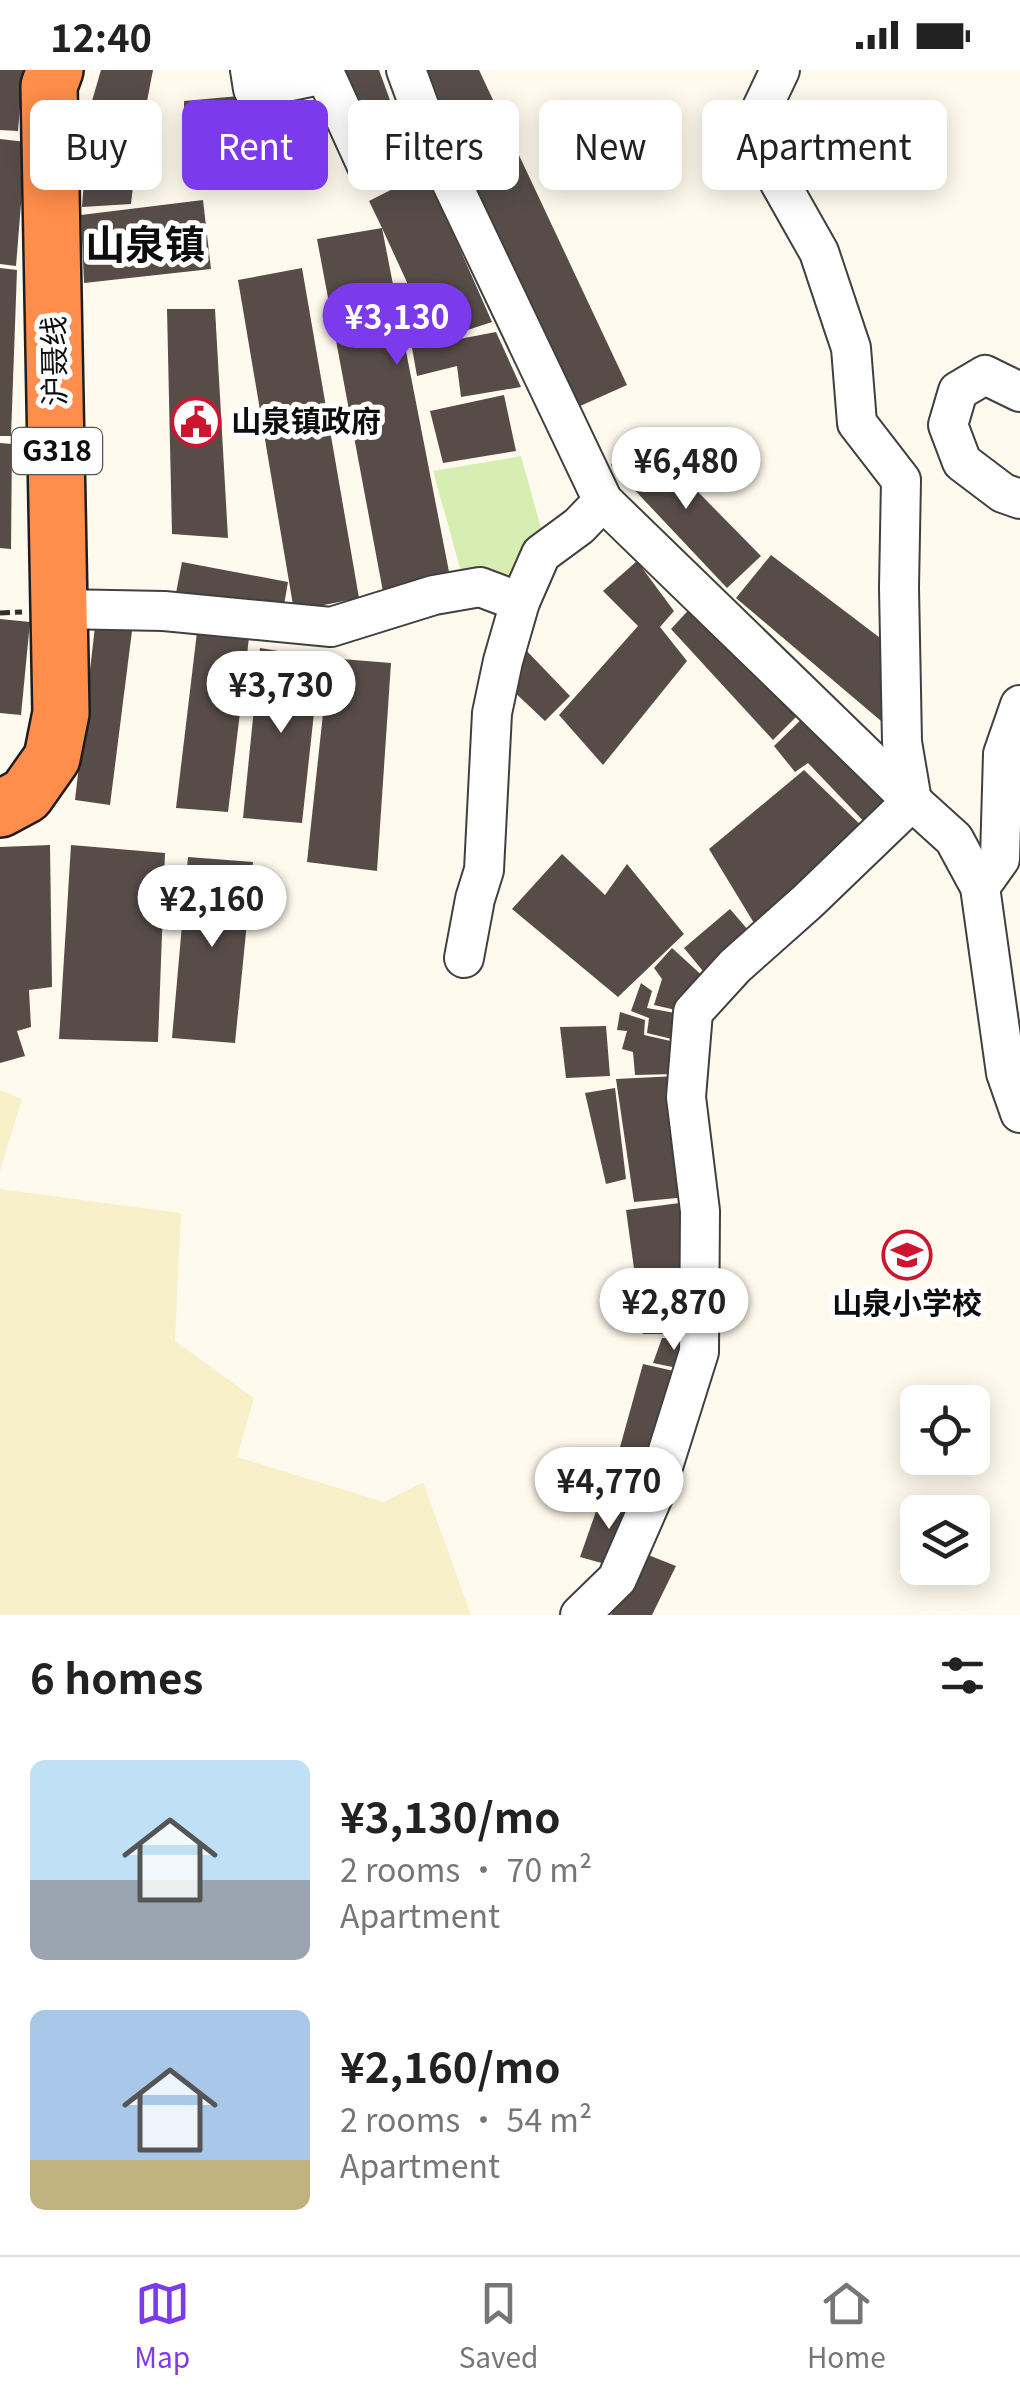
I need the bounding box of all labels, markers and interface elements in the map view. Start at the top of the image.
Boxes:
text: 12:40 [50,8,152,63]
chip: Buy [30,100,162,190]
chip: Rent [182,100,328,190]
chip: Filters [348,100,519,190]
chip: New [539,100,682,190]
chip: Apartment [702,100,947,190]
district label: 山泉镇 [85,213,205,271]
pin: ¥3,130 [316,283,478,368]
text: ¥3,130 [345,292,449,338]
street label: 沪聂线 [29,316,75,406]
public building icon: 山泉镇政府 [170,396,222,448]
place label: 山泉镇政府 [231,397,381,441]
pin: ¥6,480 [605,427,767,512]
road number: G318 [12,428,102,474]
text: ¥6,480 [634,436,738,482]
pin: ¥3,730 [200,651,362,736]
text: ¥3,730 [229,660,333,706]
pin: ¥2,160 [131,865,293,950]
text: ¥2,160 [160,874,264,920]
school or university icon: 山泉小学校 [881,1229,933,1281]
pin: ¥2,870 [593,1268,755,1353]
text: ¥2,870 [622,1277,726,1323]
place label: 山泉小学校 [832,1279,982,1323]
map controls [900,1385,990,1585]
button: locate [900,1385,990,1475]
pin: ¥4,770 [528,1447,690,1532]
text: ¥4,770 [557,1456,661,1502]
button: layers [900,1495,990,1585]
text: 6 homes [30,1645,203,1706]
icon: filters [935,1648,990,1703]
text: ¥3,130/mo [340,1784,561,1845]
icon: home [110,1800,230,1920]
text: 2 rooms · 70 m² [340,1845,592,1891]
text: Apartment [340,1891,500,1937]
text: ¥2,160/mo [340,2034,561,2095]
icon: home [110,2050,230,2170]
text: 2 rooms · 54 m² [340,2095,592,2141]
text: Apartment [340,2141,500,2187]
tab: Map [134,2276,190,2376]
tab: Saved [459,2276,538,2376]
tab: Home [807,2276,886,2376]

